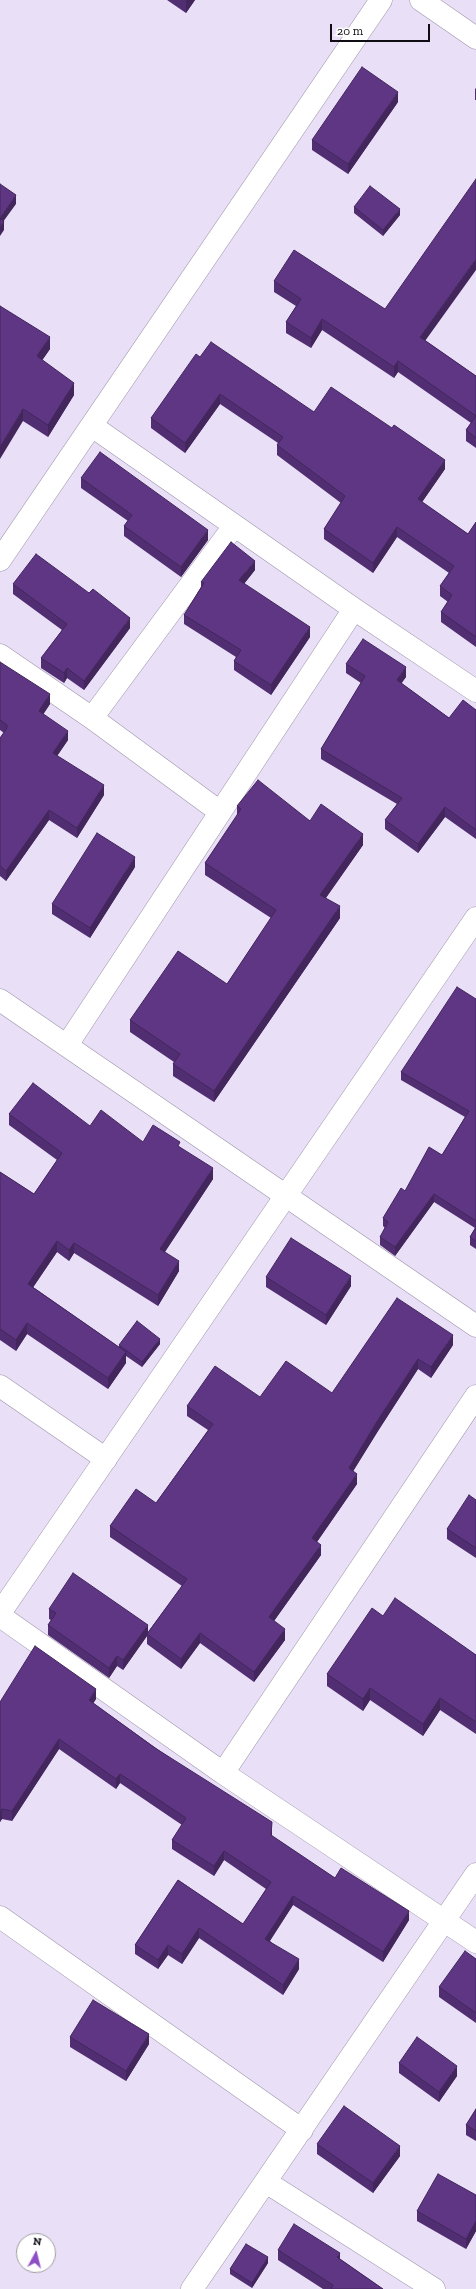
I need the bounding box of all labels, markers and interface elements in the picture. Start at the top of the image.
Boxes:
scale bar [332,16,432,42]
text: 20 m [337,24,363,38]
north arrow [16,2233,56,2273]
text: N [32,2235,42,2249]

